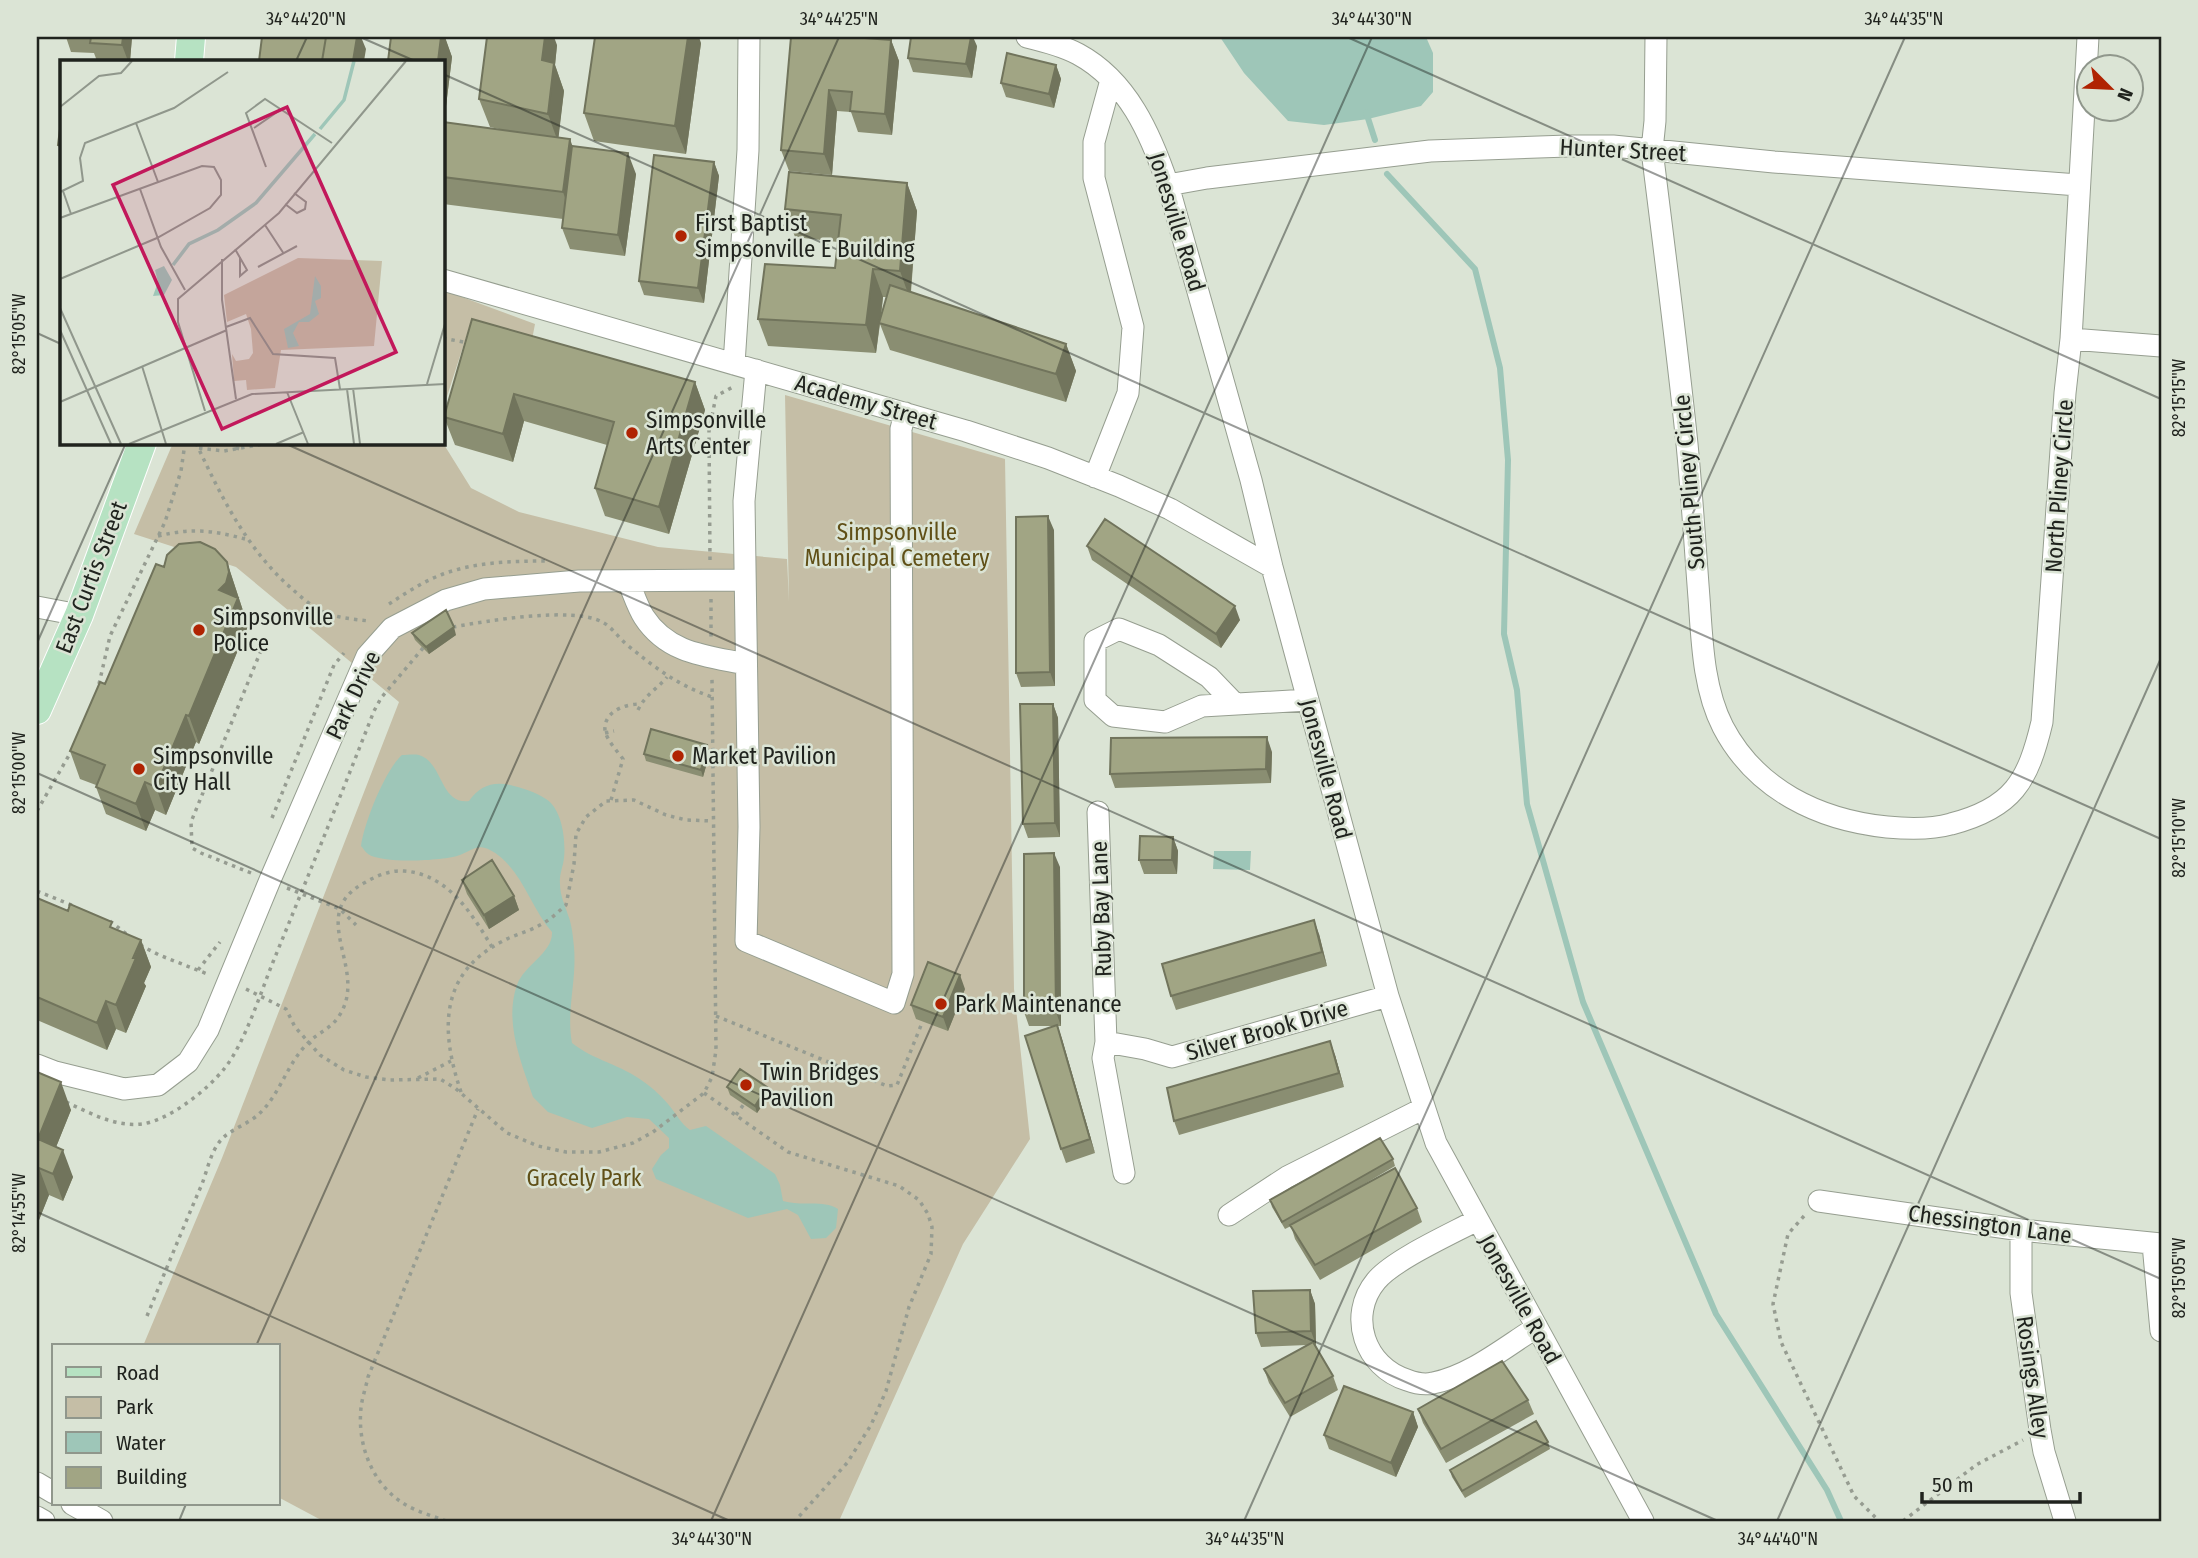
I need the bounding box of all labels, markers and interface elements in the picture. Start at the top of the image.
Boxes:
text: 34°44'20"N [266,8,346,30]
text: 34°44'25"N [800,8,878,30]
text: 34°44'30"N [1332,8,1412,30]
text: 34°44'35"N [1865,8,1943,30]
north arrow [2076,52,2146,122]
inset map [60,60,444,444]
text: N [2112,85,2138,105]
street label: Hunter Street [1559,133,1687,167]
street label: Jonesville Road [1143,149,1211,295]
place label: First Baptist Simpsonville E Building [695,209,915,263]
marker: First Baptist Simpsonville E Building [673,228,689,244]
text: 82°15'05"W [8,293,30,374]
text: 82°15'15"W [2168,358,2190,437]
street label: Academy Street [792,368,941,436]
street label: South Pliney Circle [1667,393,1711,571]
street label: North Pliney Circle [2039,398,2079,574]
place label: Simpsonville Arts Center [646,406,766,460]
marker: Simpsonville Arts Center [624,425,640,441]
street label: East Curtis Street [49,496,133,657]
park label: Simpsonville Municipal Cemetery [805,518,990,572]
place label: Simpsonville Police [213,603,333,657]
marker: Simpsonville Police [191,622,207,638]
street label: Park Drive [320,646,386,744]
street label: Jonesville Road [1294,696,1358,842]
text: 82°15'00"W [8,731,30,814]
place label: Simpsonville City Hall [153,742,273,796]
place label: Market Pavilion [692,742,836,770]
marker: Market Pavilion [670,748,686,764]
marker: Simpsonville City Hall [131,761,147,777]
text: 82°15'10"W [2168,797,2190,878]
street label: Ruby Bay Lane [1085,840,1117,978]
place label: Park Maintenance [955,990,1122,1018]
street label: Silver Brook Drive [1183,994,1351,1066]
marker: Park Maintenance [933,996,949,1012]
place label: Twin Bridges Pavilion [760,1058,879,1112]
marker: Twin Bridges Pavilion [738,1077,754,1093]
park label: Gracely Park [527,1164,642,1192]
text: 82°14'55"W [8,1173,30,1253]
street label: Chessington Lane [1907,1199,2073,1249]
street label: Jonesville Road [1473,1229,1567,1369]
text: 82°15'05"W [2168,1237,2190,1318]
street label: Rosings Alley [2011,1314,2056,1441]
legend [52,1344,280,1506]
text: Road [116,1360,160,1386]
text: Park [116,1394,154,1420]
text: Water [116,1430,166,1456]
scale bar [1922,1460,2079,1504]
text: Building [116,1464,187,1490]
text: 50 m [1932,1472,1974,1498]
text: 34°44'30"N [672,1528,752,1550]
text: 34°44'35"N [1206,1528,1284,1550]
text: 34°44'40"N [1738,1528,1818,1550]

